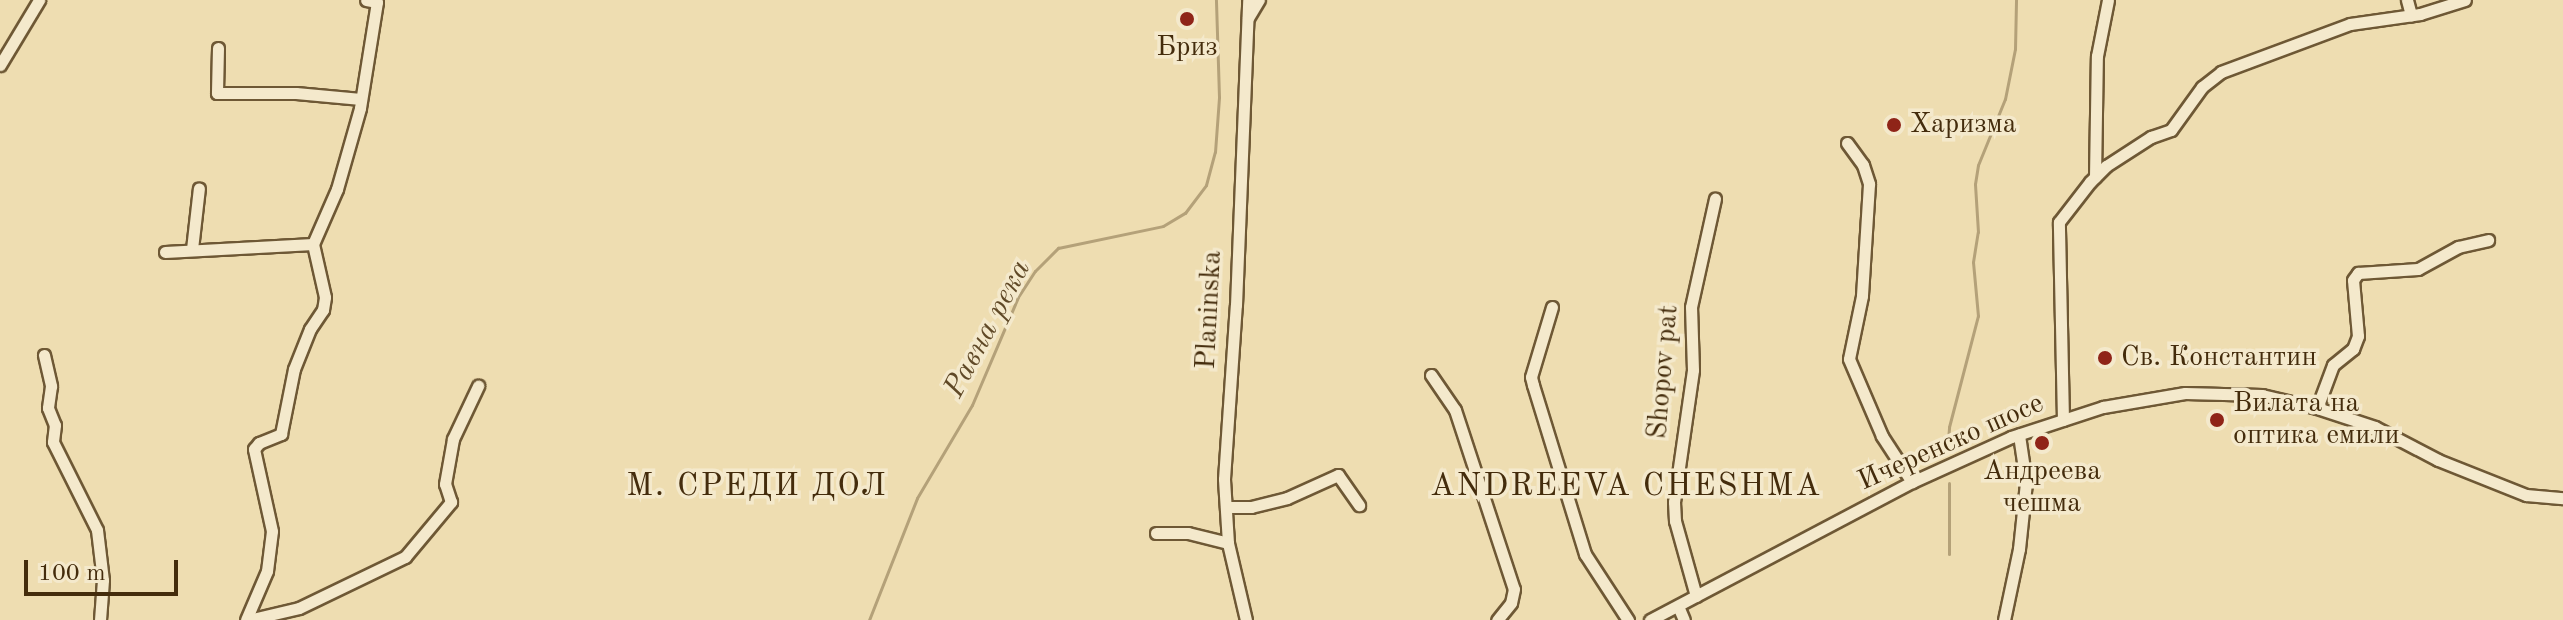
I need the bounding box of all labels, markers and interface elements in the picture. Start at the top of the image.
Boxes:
marker: Бриз [1178,10,1196,28]
place label: Бриз [1156,31,1218,65]
place label: Харизма [1910,108,2017,142]
marker: Харизма [1885,116,1903,134]
street label: Planinska [1190,250,1230,370]
water label: Равна река [937,254,1039,404]
street label: Shopov pat [1641,304,1687,440]
place label: Св. Константин [2121,341,2317,375]
marker: Св. Константин [2096,349,2114,367]
street label: Ичеренско шосе [1853,387,2049,499]
place label: Вилата на оптика емили [2233,387,2399,453]
marker: Вилата на оптика емили [2208,411,2226,429]
marker: Андреева чешма [2033,434,2051,452]
place label: Андреева чешма [1983,455,2101,521]
district label: М. СРЕДИ ДОЛ [626,468,888,506]
district label: ANDREEVA CHESHMA [1430,468,1822,506]
scale bar [28,544,182,594]
text: 100 m [38,562,106,586]

